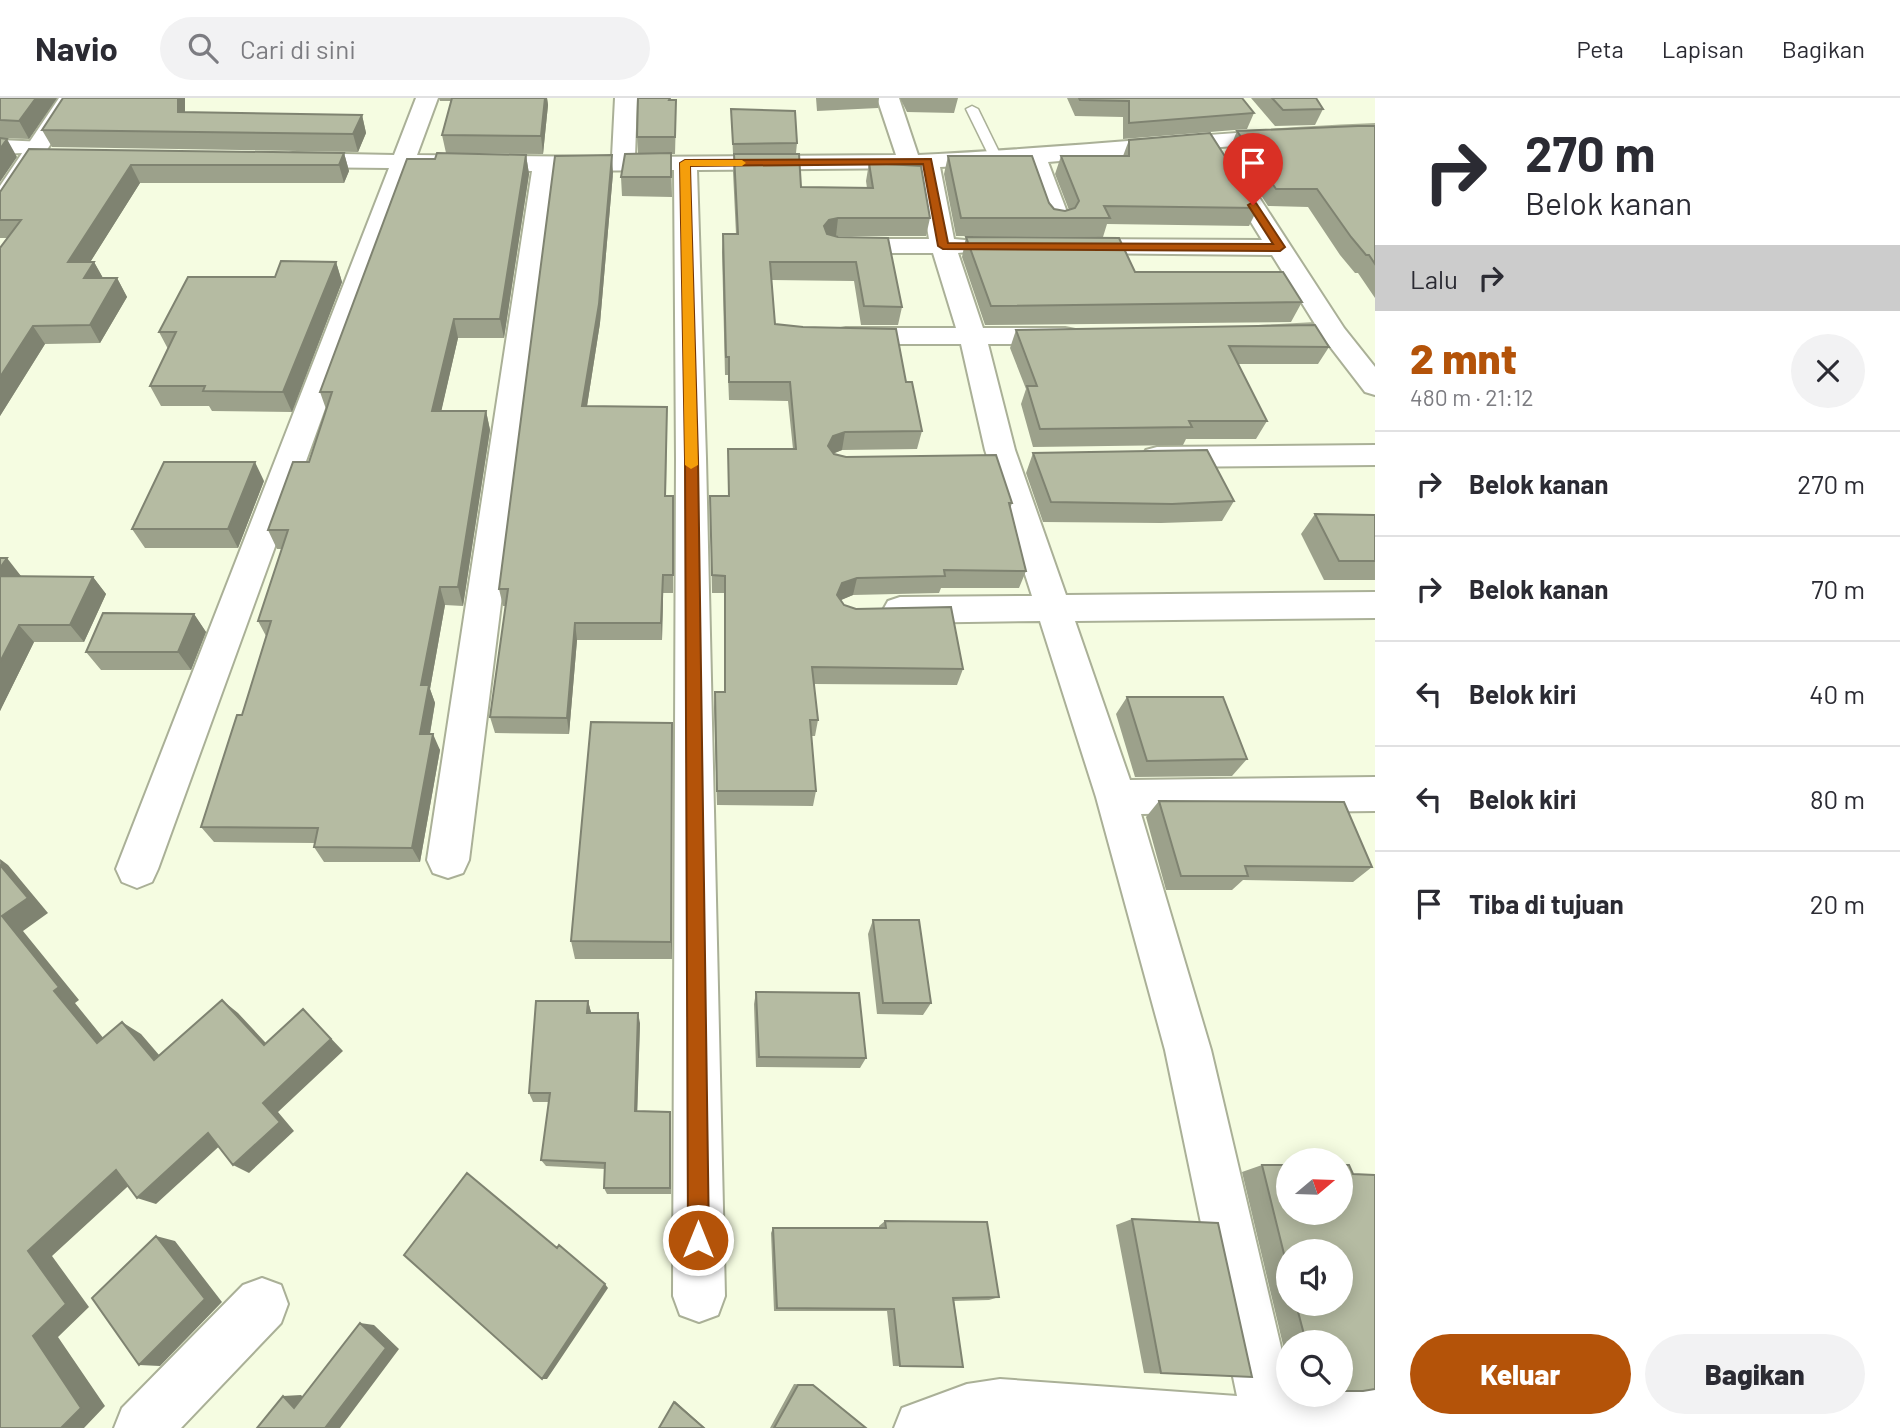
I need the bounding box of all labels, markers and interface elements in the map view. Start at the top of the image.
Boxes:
search box [160,17,650,80]
text: Navio [35,28,118,68]
icon: search [184,29,222,67]
text: Cari di sini [240,33,356,64]
text: Peta [1576,34,1624,63]
text: Lapisan [1662,34,1744,63]
text: Bagikan [1782,34,1865,63]
text: 270 m [1525,123,1655,182]
icon: right [1410,126,1501,217]
pin [1223,133,1283,205]
icon: arrive [1234,144,1272,182]
text: Belok kanan [1525,183,1692,221]
icon: right [1472,259,1510,297]
text: Lalu [1410,263,1458,294]
text: 2 mnt [1410,332,1517,382]
button: close [1791,334,1865,408]
text: 480 m · 21:12 [1410,383,1534,411]
icon: right [1410,465,1448,503]
text: Belok kanan [1469,468,1608,499]
text: 270 m [1797,468,1865,499]
icon: right [1410,570,1448,608]
text: Belok kanan [1469,573,1608,604]
text: 70 m [1811,573,1865,604]
icon: left [1410,675,1448,713]
text: Belok kiri [1469,678,1576,709]
text: 40 m [1809,678,1865,709]
icon: left [1410,780,1448,818]
text: Belok kiri [1469,783,1576,814]
text: 80 m [1810,783,1865,814]
icon: arrive [1410,885,1448,923]
text: Tiba di tujuan [1469,888,1624,919]
text: 20 m [1810,888,1865,919]
north arrow [1276,1148,1353,1225]
map controls [1276,1148,1353,1407]
position arrow [661,1203,735,1277]
button: sound [1276,1239,1353,1316]
button: search [1276,1330,1353,1407]
button: Keluar [1410,1334,1631,1414]
button: Bagikan [1645,1334,1865,1414]

